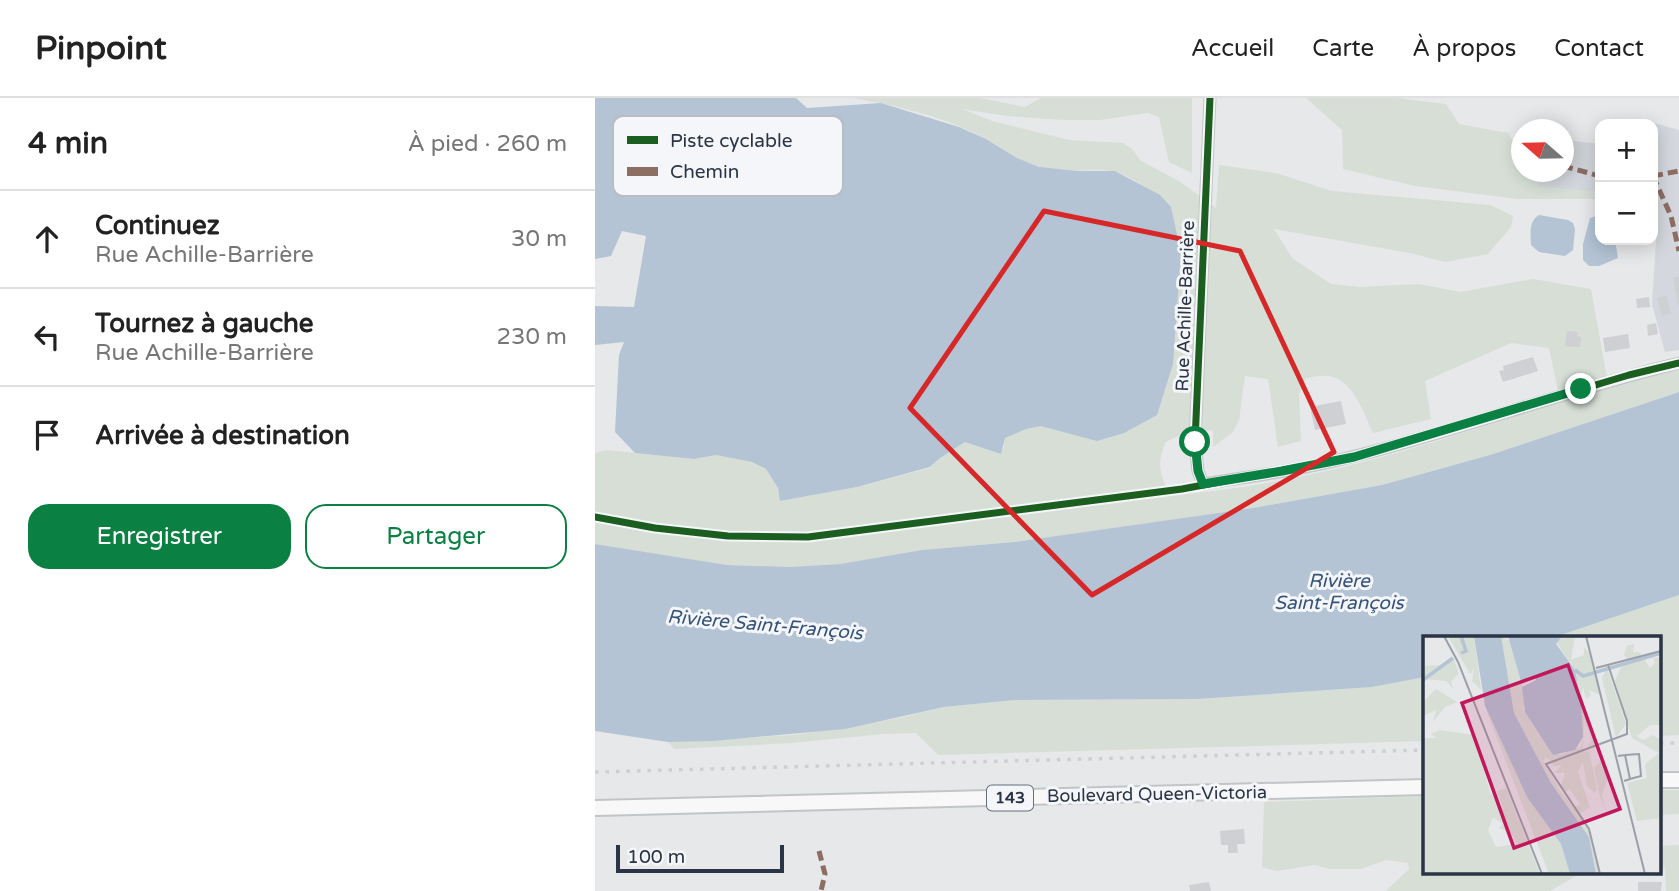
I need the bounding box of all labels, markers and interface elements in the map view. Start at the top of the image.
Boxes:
text: Pinpoint [35,29,167,68]
text: Accueil [1191,34,1274,63]
text: Carte [1312,34,1374,63]
text: À propos [1412,34,1516,63]
text: Contact [1554,34,1644,63]
legend [613,116,843,196]
north arrow [1511,119,1574,182]
map controls [1595,119,1658,245]
button: + [1595,119,1658,182]
text: 4 min [28,125,108,162]
text: À pied · 260 m [408,130,567,158]
text: Piste cyclable [670,130,792,152]
text: Chemin [670,161,739,183]
button: − [1595,182,1658,245]
text: Continuez [95,210,220,241]
icon: ahead [28,220,66,258]
street label: Rue Achille-Barrière [1171,220,1199,392]
text: 30 m [511,225,567,253]
text: Rue Achille-Barrière [95,241,314,269]
text: Tournez à gauche [95,308,314,339]
icon: left [28,318,66,356]
text: 230 m [497,323,567,351]
text: Rue Achille-Barrière [95,339,314,367]
route end [1565,373,1596,404]
icon: arrive [28,416,66,454]
text: Arrivée à destination [95,420,350,451]
route start [1179,426,1210,457]
button: Enregistrer [28,504,291,569]
button: Partager [305,504,567,569]
water label: Rivière Saint-François [1274,570,1406,614]
water label: Rivière Saint-François [666,606,865,645]
inset map [1423,636,1661,874]
street label: Boulevard Queen-Victoria [1047,781,1267,807]
road number: 143 [987,786,1033,810]
scale bar [616,842,784,874]
text: 100 m [627,846,685,868]

